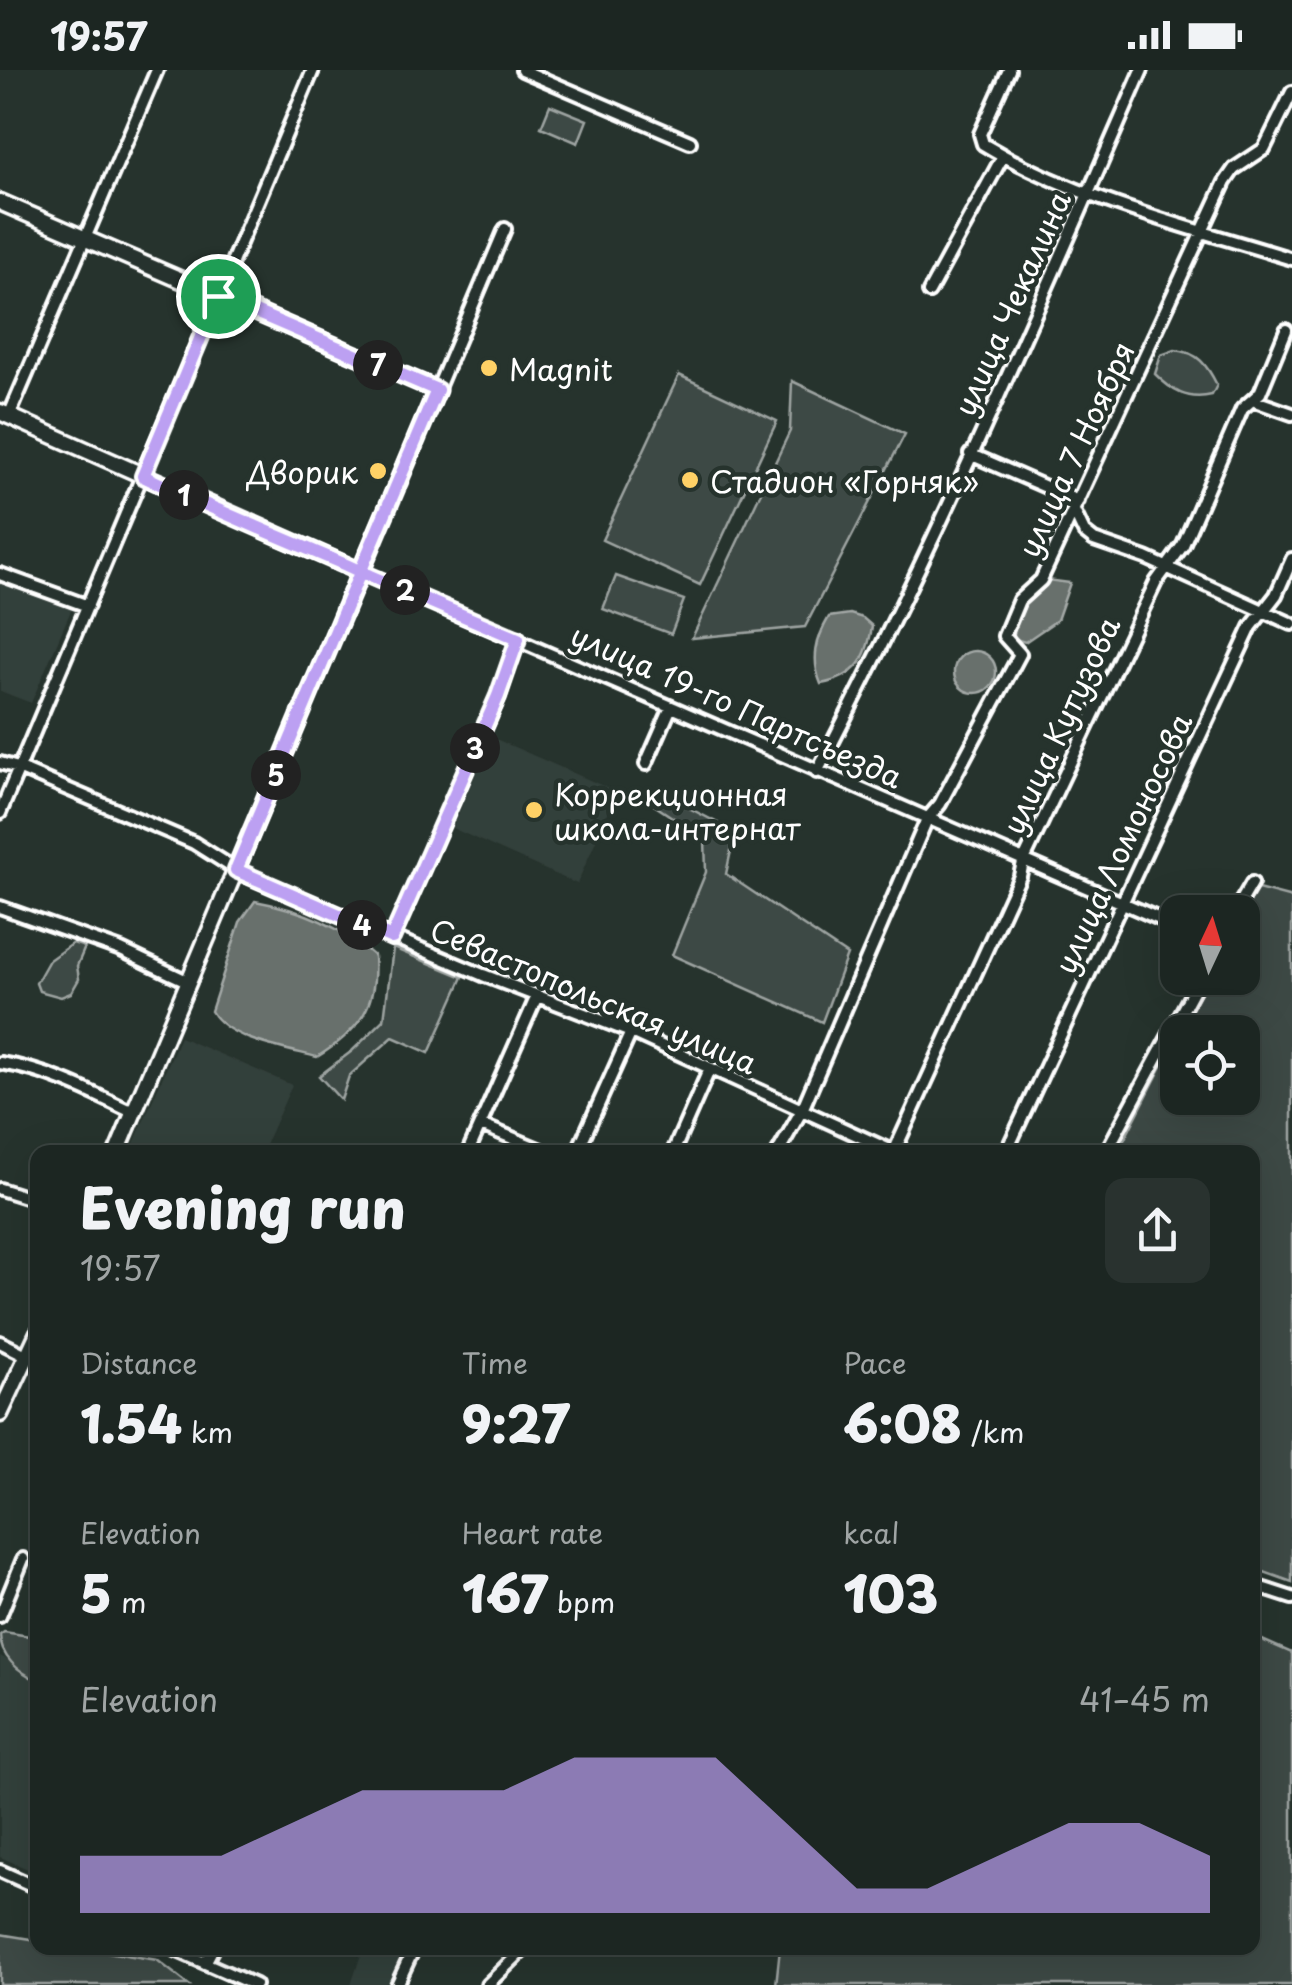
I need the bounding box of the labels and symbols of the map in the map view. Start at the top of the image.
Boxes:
street label: улица Чекалина [941,183,1081,423]
pin [176,254,261,339]
street label: улица 7 Ноября [1005,334,1145,564]
pin: 7 [353,340,403,390]
place label: Magnit [509,346,613,391]
marker: Magnit [478,357,500,379]
place label: Дворик [246,449,358,494]
place label: Стадион «Горняк» [710,458,979,503]
marker: Дворик [367,460,389,482]
marker: Стадион «Горняк» [679,469,701,491]
pin: 1 [159,470,209,520]
pin: 2 [380,565,430,615]
street label: улица Кутузова [990,608,1130,841]
street label: улица 19-го Партсъезда [564,611,910,799]
street label: улица Ломоносова [1042,705,1202,981]
pin: 3 [450,723,500,773]
pin: 5 [251,750,301,800]
place label: Коррекционная школа-интернат [554,771,801,850]
marker: Коррекционная школа-интернат [523,799,545,821]
north arrow [1160,895,1260,995]
pin: 4 [337,900,387,950]
street label: Севастопольская улица [424,906,764,1084]

